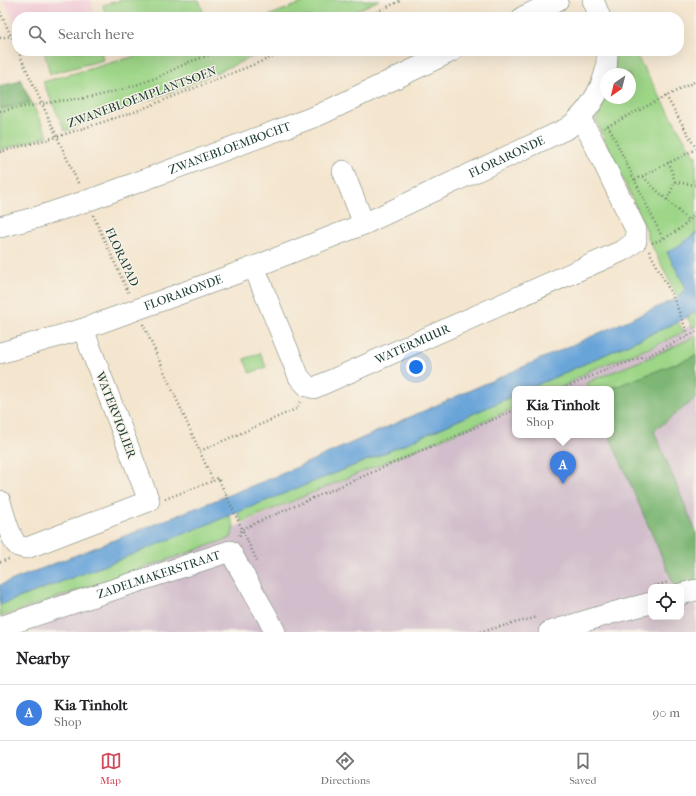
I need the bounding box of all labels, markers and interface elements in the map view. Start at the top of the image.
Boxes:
search box [12,12,684,56]
icon: search [26,23,48,45]
text: Search here [58,25,134,43]
street label: ZWANEBLOEMPLANTSOEN [66,63,218,131]
north arrow [600,68,636,104]
street label: ZWANEBLOEMBOCHT [167,119,293,177]
street label: FLORARONDE [466,133,547,181]
street label: FLORAPAD [102,225,142,289]
street label: FLORARONDE [142,272,224,313]
street label: WATERMUUR [372,321,453,367]
your location [406,357,426,377]
street label: WATERVIOLIER [93,369,139,461]
popup [512,386,614,438]
text: Kia Tinholt [526,396,600,414]
text: Shop [526,414,554,429]
pin: A [550,451,576,484]
street label: ZADELMAKERSTRAAT [95,547,223,602]
map controls [648,584,684,620]
button: locate [648,584,684,620]
text: Nearby [16,648,70,668]
text: Kia Tinholt [54,696,128,714]
text: A [25,705,33,720]
text: 90 m [652,705,680,720]
text: Shop [54,714,82,729]
tab: Map [100,750,122,787]
tab: Directions [321,750,370,787]
tab: Saved [569,750,596,787]

